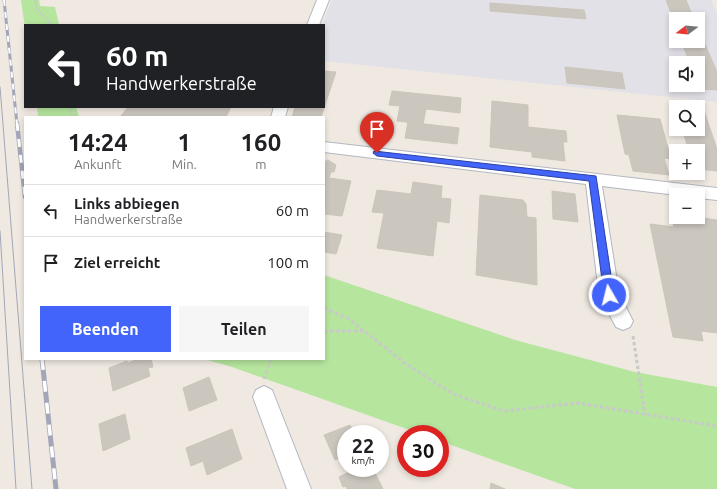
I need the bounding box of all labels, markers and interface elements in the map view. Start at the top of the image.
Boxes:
north arrow [669,12,705,48]
map controls [669,12,705,224]
icon: left [40,40,92,92]
text: 60 m [106,40,168,71]
button: sound [669,56,705,92]
text: Handwerkerstraße [106,73,257,93]
button: search [669,100,705,136]
pin [360,112,394,153]
icon: arrive [366,118,388,140]
text: 14:24 [68,129,128,156]
text: 1 [177,129,191,156]
text: 160 [241,129,281,156]
button: + [669,144,705,180]
text: Ankunft [74,157,122,171]
text: Min. [172,157,197,171]
text: m [255,157,267,171]
button: − [669,188,705,224]
text: Links abbiegen [74,195,179,212]
icon: left [40,200,62,222]
text: 60 m [276,202,309,219]
text: Handwerkerstraße [74,212,183,226]
icon: arrive [40,252,62,274]
text: Ziel erreicht [74,254,160,271]
text: 100 m [267,254,309,271]
position arrow [588,274,630,316]
button: Beenden [40,306,171,352]
button: Teilen [179,306,309,352]
speed limit sign: 30 [397,425,449,477]
text: 22 [352,434,374,457]
text: km/h [351,455,375,466]

